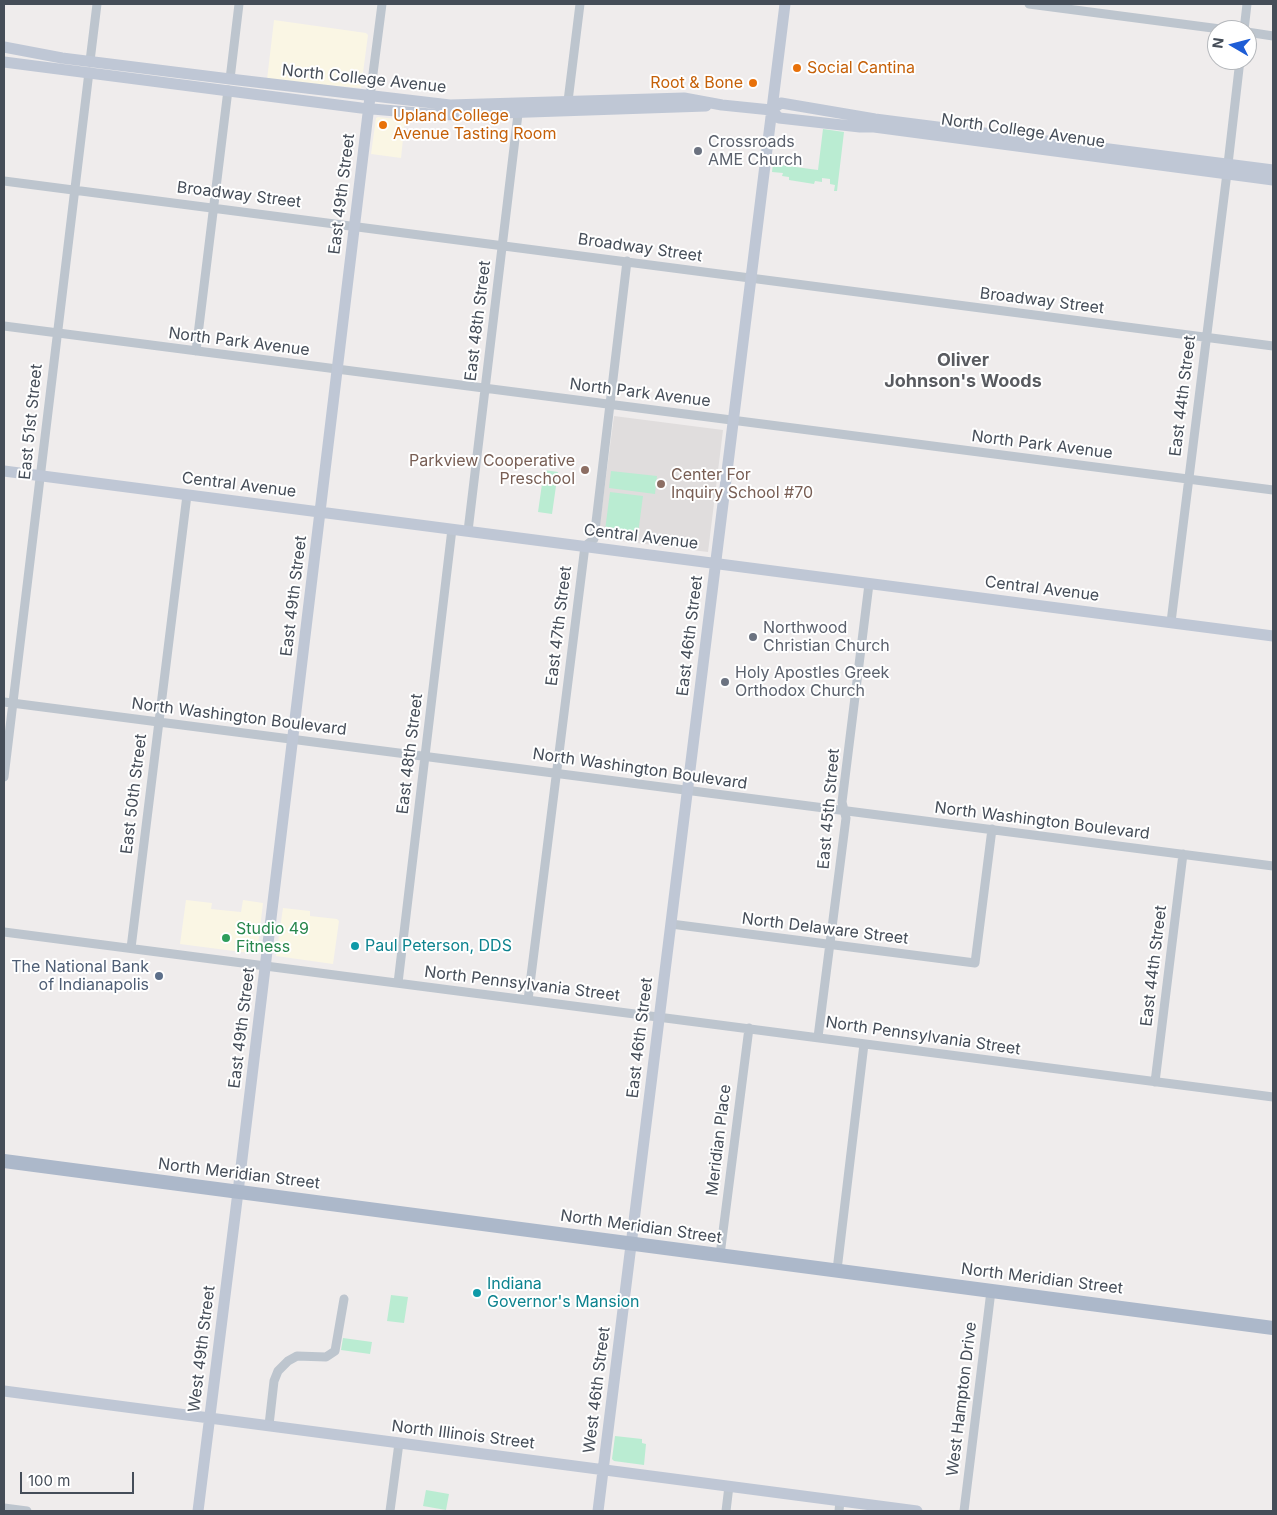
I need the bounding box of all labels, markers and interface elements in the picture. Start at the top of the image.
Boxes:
north arrow [1207,20,1257,70]
text: N [1208,37,1227,49]
place label: Social Cantina [807,58,915,78]
street label: North College Avenue [281,61,447,97]
marker: Social Cantina [791,62,803,74]
place label: Root & Bone [650,73,743,93]
marker: Root & Bone [747,77,759,89]
place label: Upland College Avenue Tasting Room [393,106,556,144]
street label: North College Avenue [940,110,1106,152]
marker: Upland College Avenue Tasting Room [377,119,389,131]
street label: East 49th Street [325,132,359,256]
place label: Crossroads AME Church [708,132,803,170]
marker: Crossroads AME Church [692,145,704,157]
street label: Broadway Street [176,178,302,212]
street label: Broadway Street [577,230,703,266]
street label: East 48th Street [461,260,495,382]
street label: Broadway Street [979,284,1105,318]
street label: North Park Avenue [167,324,311,360]
street label: East 44th Street [1166,334,1200,458]
district label: Oliver Johnson's Woods [884,350,1042,392]
street label: East 51st Street [15,363,47,481]
street label: North Park Avenue [568,375,712,411]
street label: North Park Avenue [970,427,1114,463]
place label: Parkview Cooperative Preschool [409,451,575,489]
marker: Parkview Cooperative Preschool [579,464,591,476]
place label: Center For Inquiry School #70 [671,465,813,503]
street label: Central Avenue [181,468,297,502]
marker: Center For Inquiry School #70 [655,478,667,490]
street label: Central Avenue [583,520,699,554]
street label: East 49th Street [277,534,311,658]
street label: East 47th Street [542,565,576,687]
street label: Central Avenue [984,572,1100,606]
street label: East 46th Street [673,575,707,697]
place label: Northwood Christian Church [763,618,890,656]
marker: Northwood Christian Church [747,631,759,643]
place label: Holy Apostles Greek Orthodox Church [735,663,889,701]
marker: Holy Apostles Greek Orthodox Church [719,676,731,688]
street label: East 48th Street [393,693,427,815]
street label: North Washington Boulevard [130,694,348,740]
street label: East 50th Street [117,733,151,855]
street label: North Washington Boulevard [531,744,749,794]
street label: East 45th Street [814,748,844,870]
street label: North Washington Boulevard [933,798,1151,844]
street label: East 44th Street [1137,904,1171,1028]
street label: North Delaware Street [741,909,909,949]
place label: Studio 49 Fitness [236,919,309,957]
marker: Studio 49 Fitness [220,932,232,944]
place label: Paul Peterson, DDS [365,936,512,956]
marker: Paul Peterson, DDS [349,940,361,952]
place label: The National Bank of Indianapolis [11,957,149,995]
street label: North Pennsylvania Street [423,962,621,1006]
street label: East 49th Street [225,966,259,1090]
marker: The National Bank of Indianapolis [153,970,165,982]
street label: East 46th Street [623,977,657,1099]
street label: North Pennsylvania Street [824,1013,1022,1059]
street label: Meridian Place [703,1083,735,1197]
street label: North Meridian Street [157,1155,321,1193]
street label: North Meridian Street [559,1206,723,1248]
street label: North Meridian Street [960,1260,1124,1298]
place label: Indiana Governor's Mansion [487,1274,640,1312]
street label: West 49th Street [185,1285,219,1413]
marker: Indiana Governor's Mansion [471,1287,483,1299]
street label: West Hampton Drive [943,1321,981,1477]
street label: West 46th Street [580,1326,614,1454]
street label: North Illinois Street [390,1417,536,1453]
scale bar [22,1462,136,1494]
text: 100 m [28,1471,70,1490]

